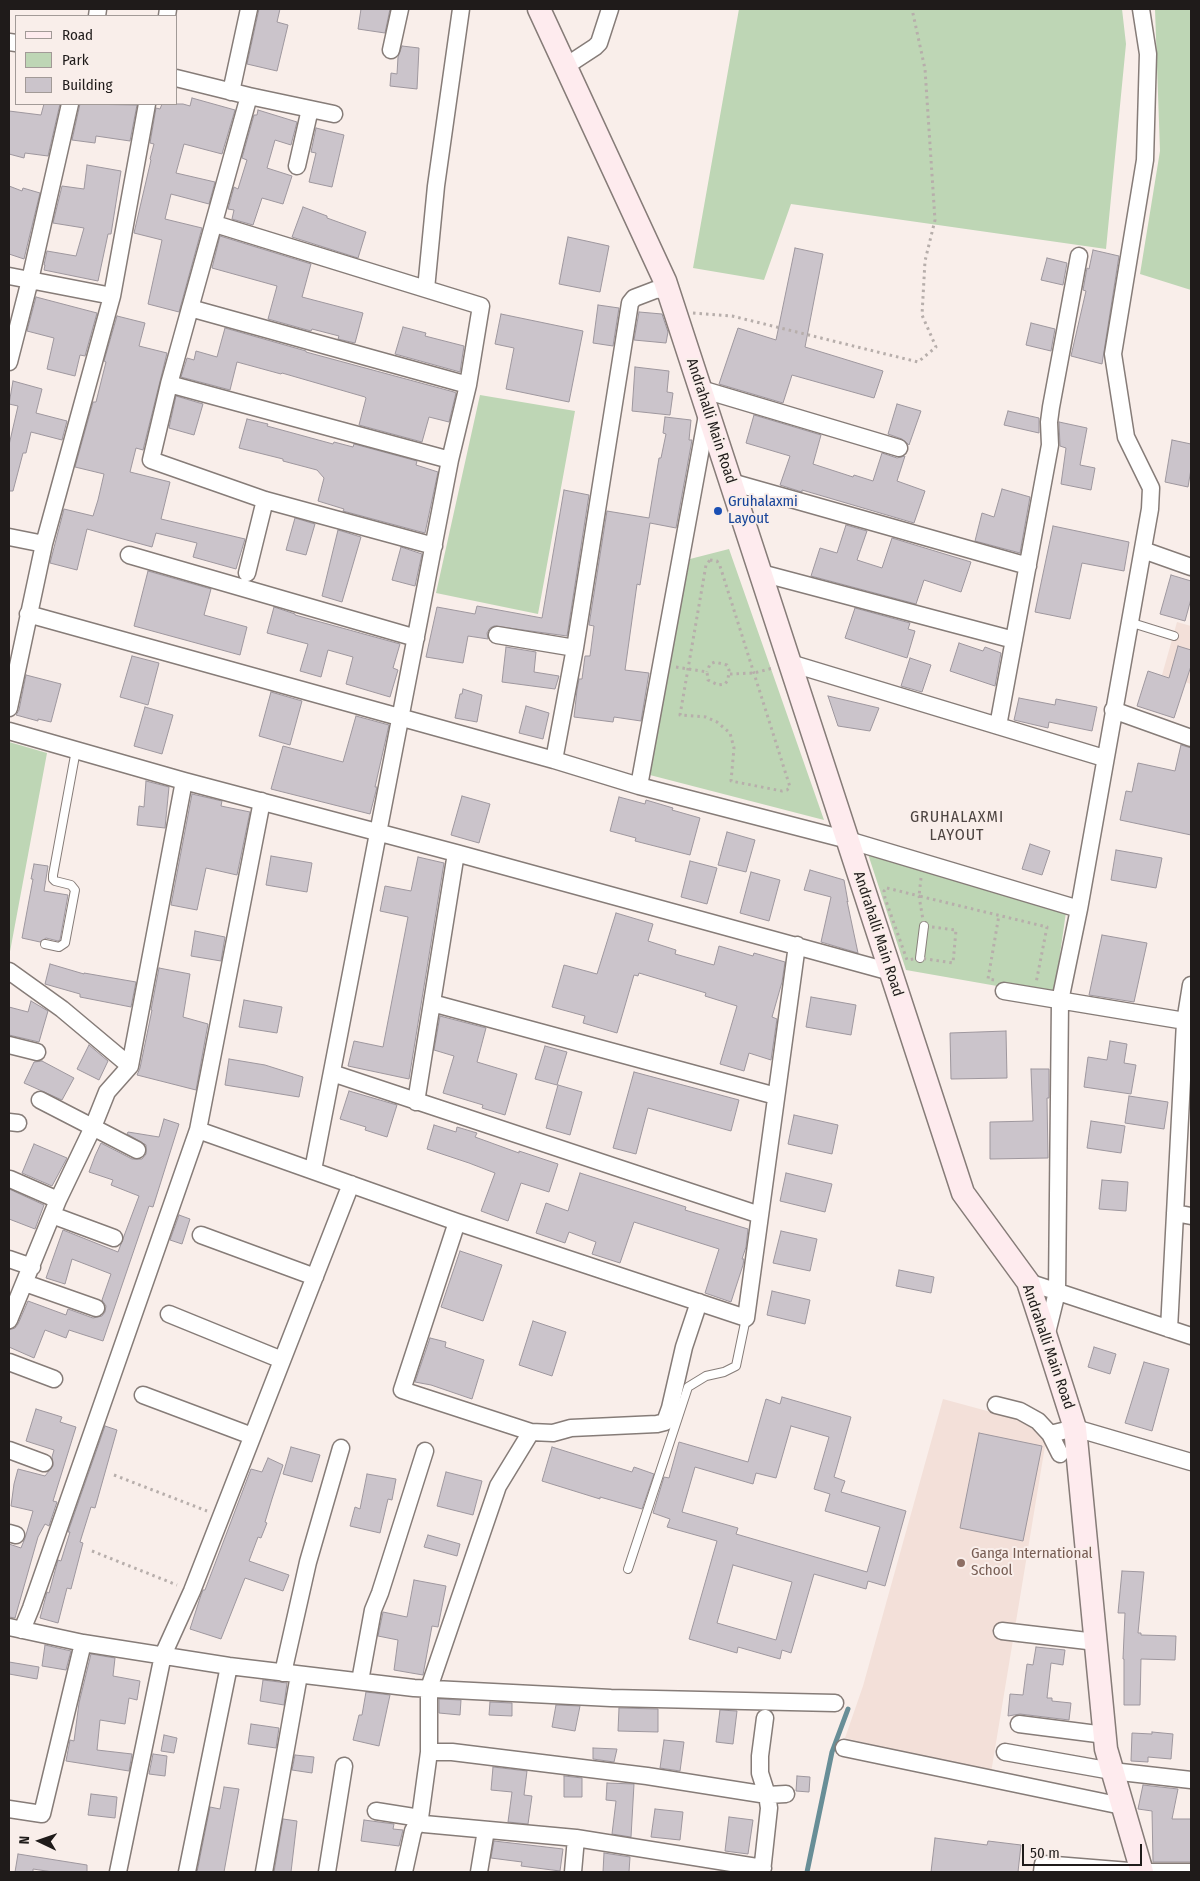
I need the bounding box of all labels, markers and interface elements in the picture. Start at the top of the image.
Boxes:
legend [15,15,178,105]
text: Road [62,26,93,44]
text: Park [62,51,89,69]
text: Building [62,76,113,94]
street label: Andrahalli Main Road [682,356,740,486]
place label: Gruhalaxmi Layout [728,493,798,528]
marker: Gruhalaxmi Layout [712,505,724,517]
district label: GRUHALAXMI LAYOUT [909,808,1005,846]
street label: Andrahalli Main Road [849,869,907,999]
street label: Andrahalli Main Road [1018,1282,1078,1412]
place label: Ganga International School [971,1545,1093,1580]
marker: Ganga International School [955,1557,967,1569]
north arrow [15,1816,65,1866]
scale bar [1025,1834,1145,1866]
text: N [16,1836,33,1845]
text: 50 m [1030,1844,1060,1862]

